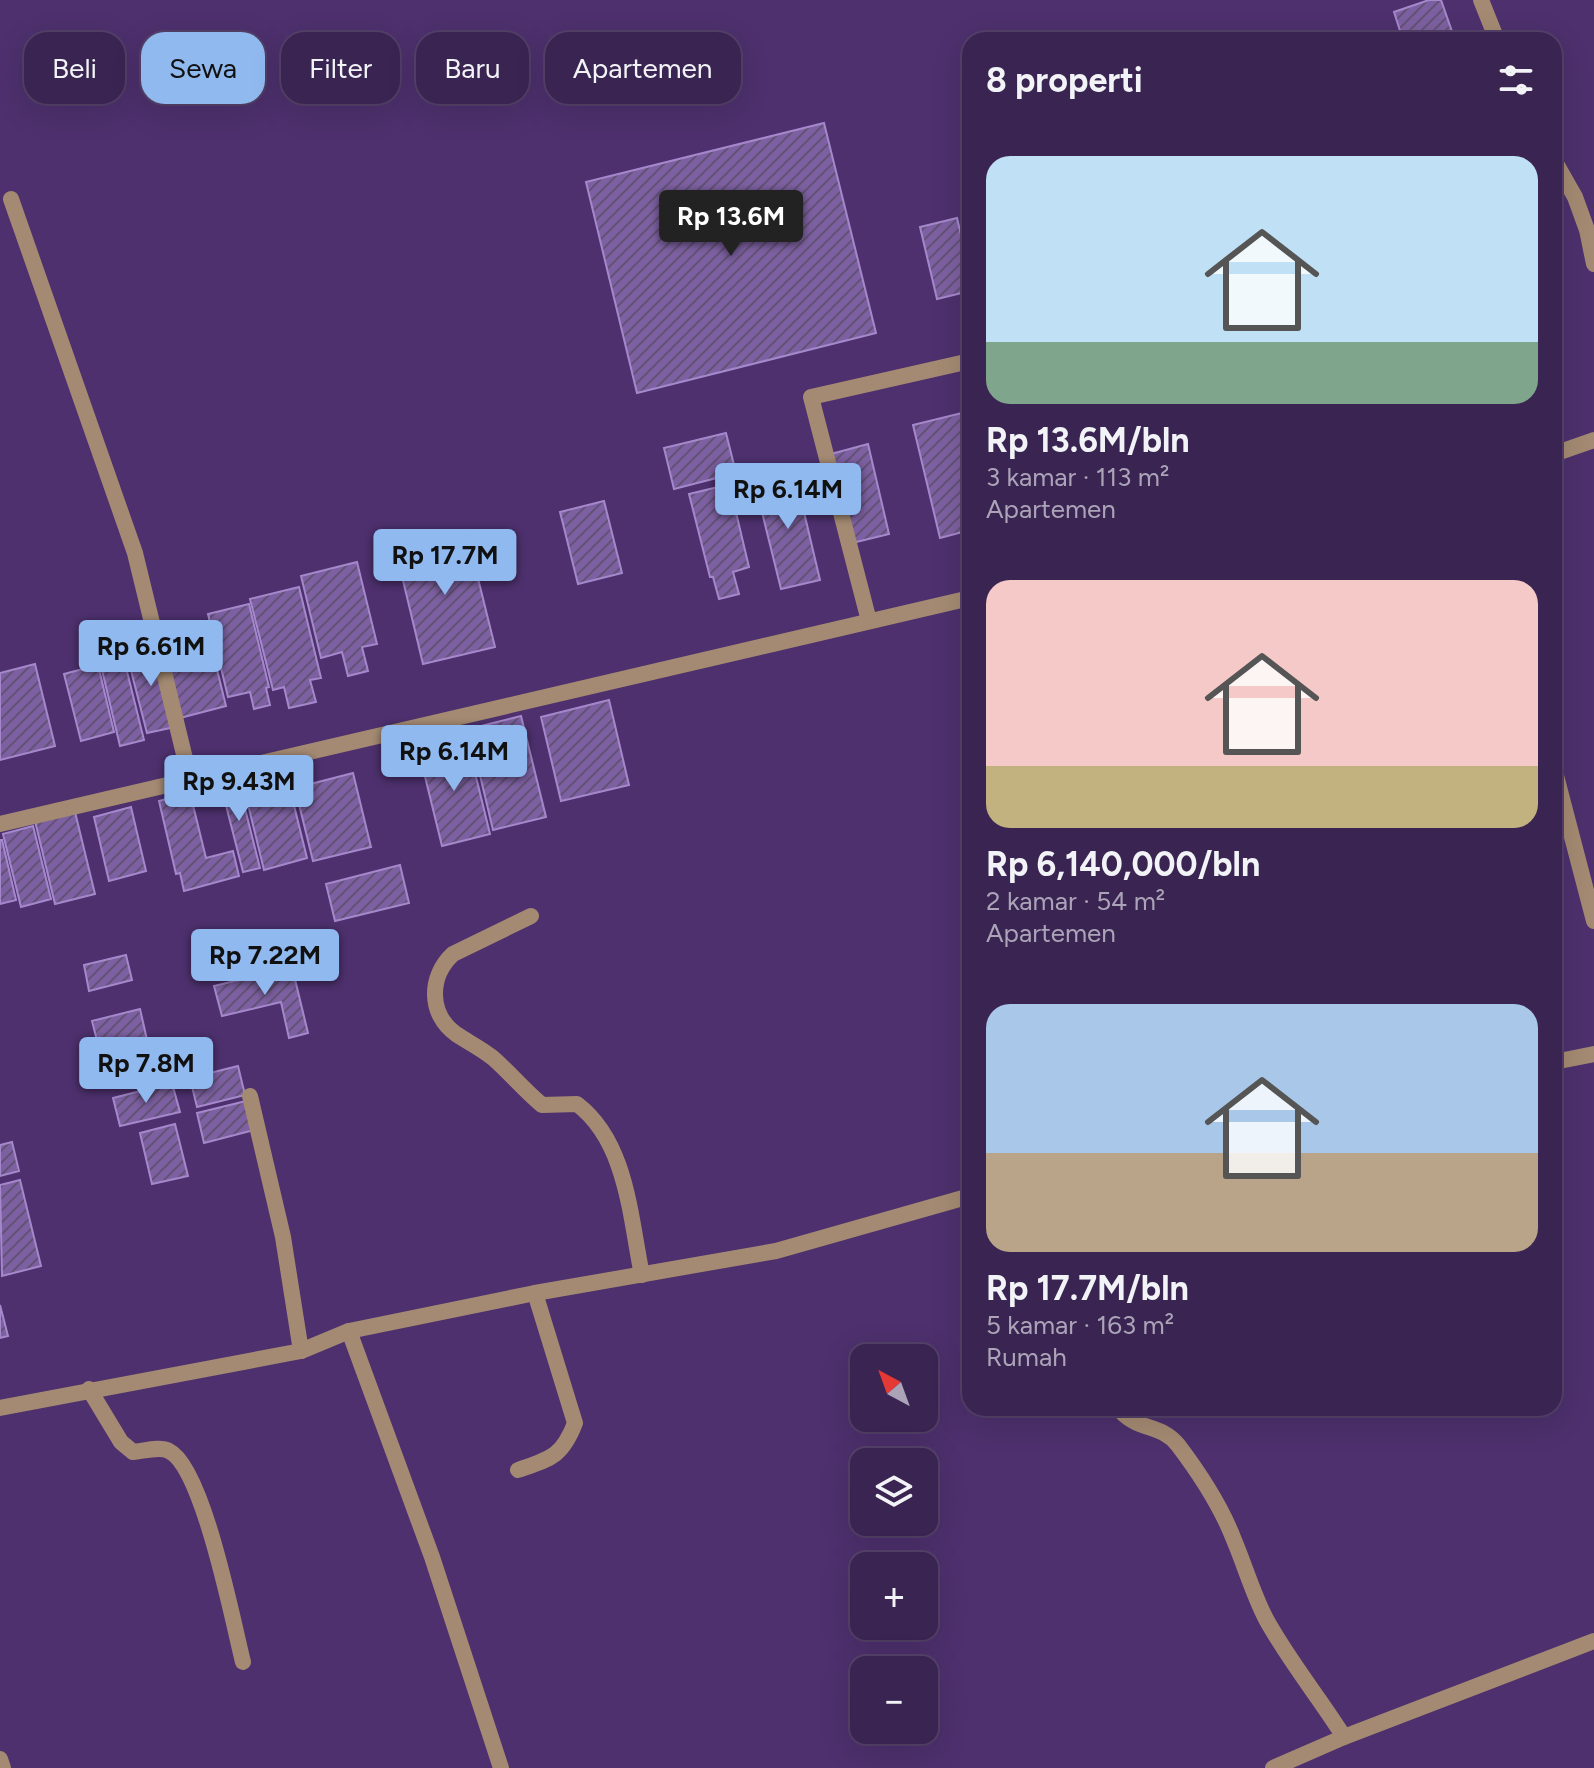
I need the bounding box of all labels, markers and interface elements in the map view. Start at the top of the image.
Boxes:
chip: Beli [24,32,125,104]
chip: Sewa [141,32,265,104]
chip: Filter [281,32,400,104]
chip: Baru [416,32,529,104]
chip: Apartemen [545,32,741,104]
icon: filters [1494,58,1538,102]
text: 8 properti [986,60,1143,101]
pin: Rp 13.6M [648,190,814,258]
text: Rp 13.6M [677,200,785,232]
icon: home [1190,208,1334,352]
text: Rp 13.6M/bln [986,420,1190,461]
text: 3 kamar · 113 m² [986,461,1169,493]
pin: Rp 6.14M [705,463,871,531]
text: Rp 6.14M [733,473,843,505]
text: Apartemen [986,493,1116,525]
pin: Rp 17.7M [362,529,528,597]
text: Rp 17.7M [391,539,499,571]
pin: Rp 6.61M [68,620,234,688]
text: Rp 6.61M [97,630,205,662]
icon: home [1190,632,1334,776]
pin: Rp 6.14M [371,725,537,793]
text: Rp 6.14M [399,735,509,767]
pin: Rp 9.43M [156,755,322,823]
text: Rp 9.43M [182,765,296,797]
text: Rp 6,140,000/bln [986,844,1260,885]
text: 2 kamar · 54 m² [986,885,1165,917]
text: Apartemen [986,917,1116,949]
pin: Rp 7.22M [182,929,348,997]
text: Rp 7.22M [209,939,321,971]
pin: Rp 7.8M [72,1037,220,1105]
text: Rp 7.8M [97,1047,195,1079]
icon: home [1190,1056,1334,1200]
text: Rp 17.7M/bln [986,1268,1189,1309]
text: 5 kamar · 163 m² [986,1309,1174,1341]
text: Rumah [986,1341,1067,1373]
north arrow [850,1344,938,1432]
map controls [850,1344,938,1744]
button: layers [850,1448,938,1536]
button: + [850,1552,938,1640]
button: − [850,1656,938,1744]

